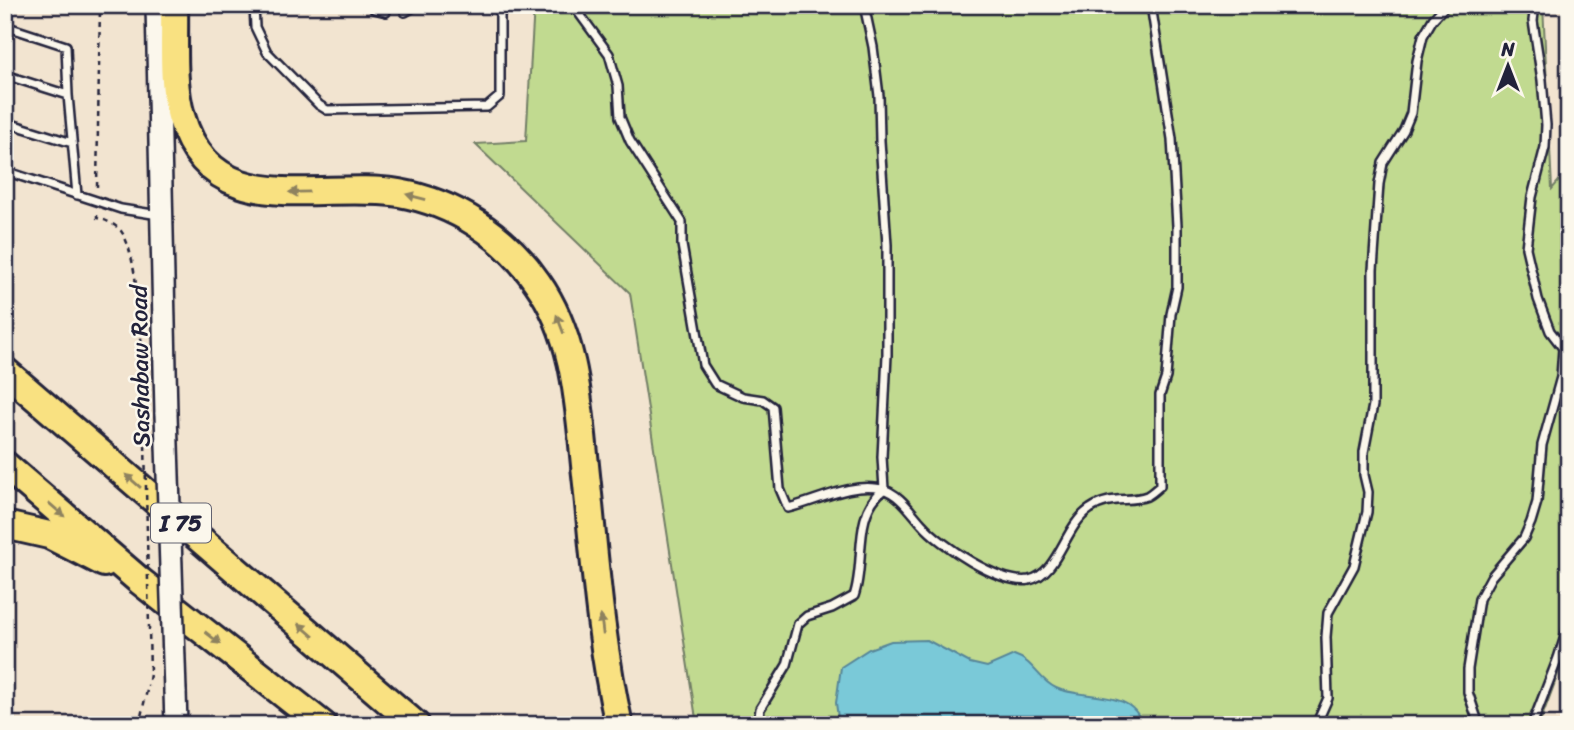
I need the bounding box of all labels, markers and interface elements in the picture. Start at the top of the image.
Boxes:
north arrow [1472,32,1542,102]
text: N [1500,33,1515,66]
one-way arrow [288,186,310,198]
one-way arrow [405,191,427,202]
street label: Sashabaw Road [118,283,162,447]
one-way arrow [554,314,565,335]
one-way arrow [124,473,142,489]
one-way arrow [48,502,66,518]
road number: I 75 [151,503,211,542]
one-way arrow [597,614,608,636]
one-way arrow [297,623,314,638]
one-way arrow [204,631,222,646]

